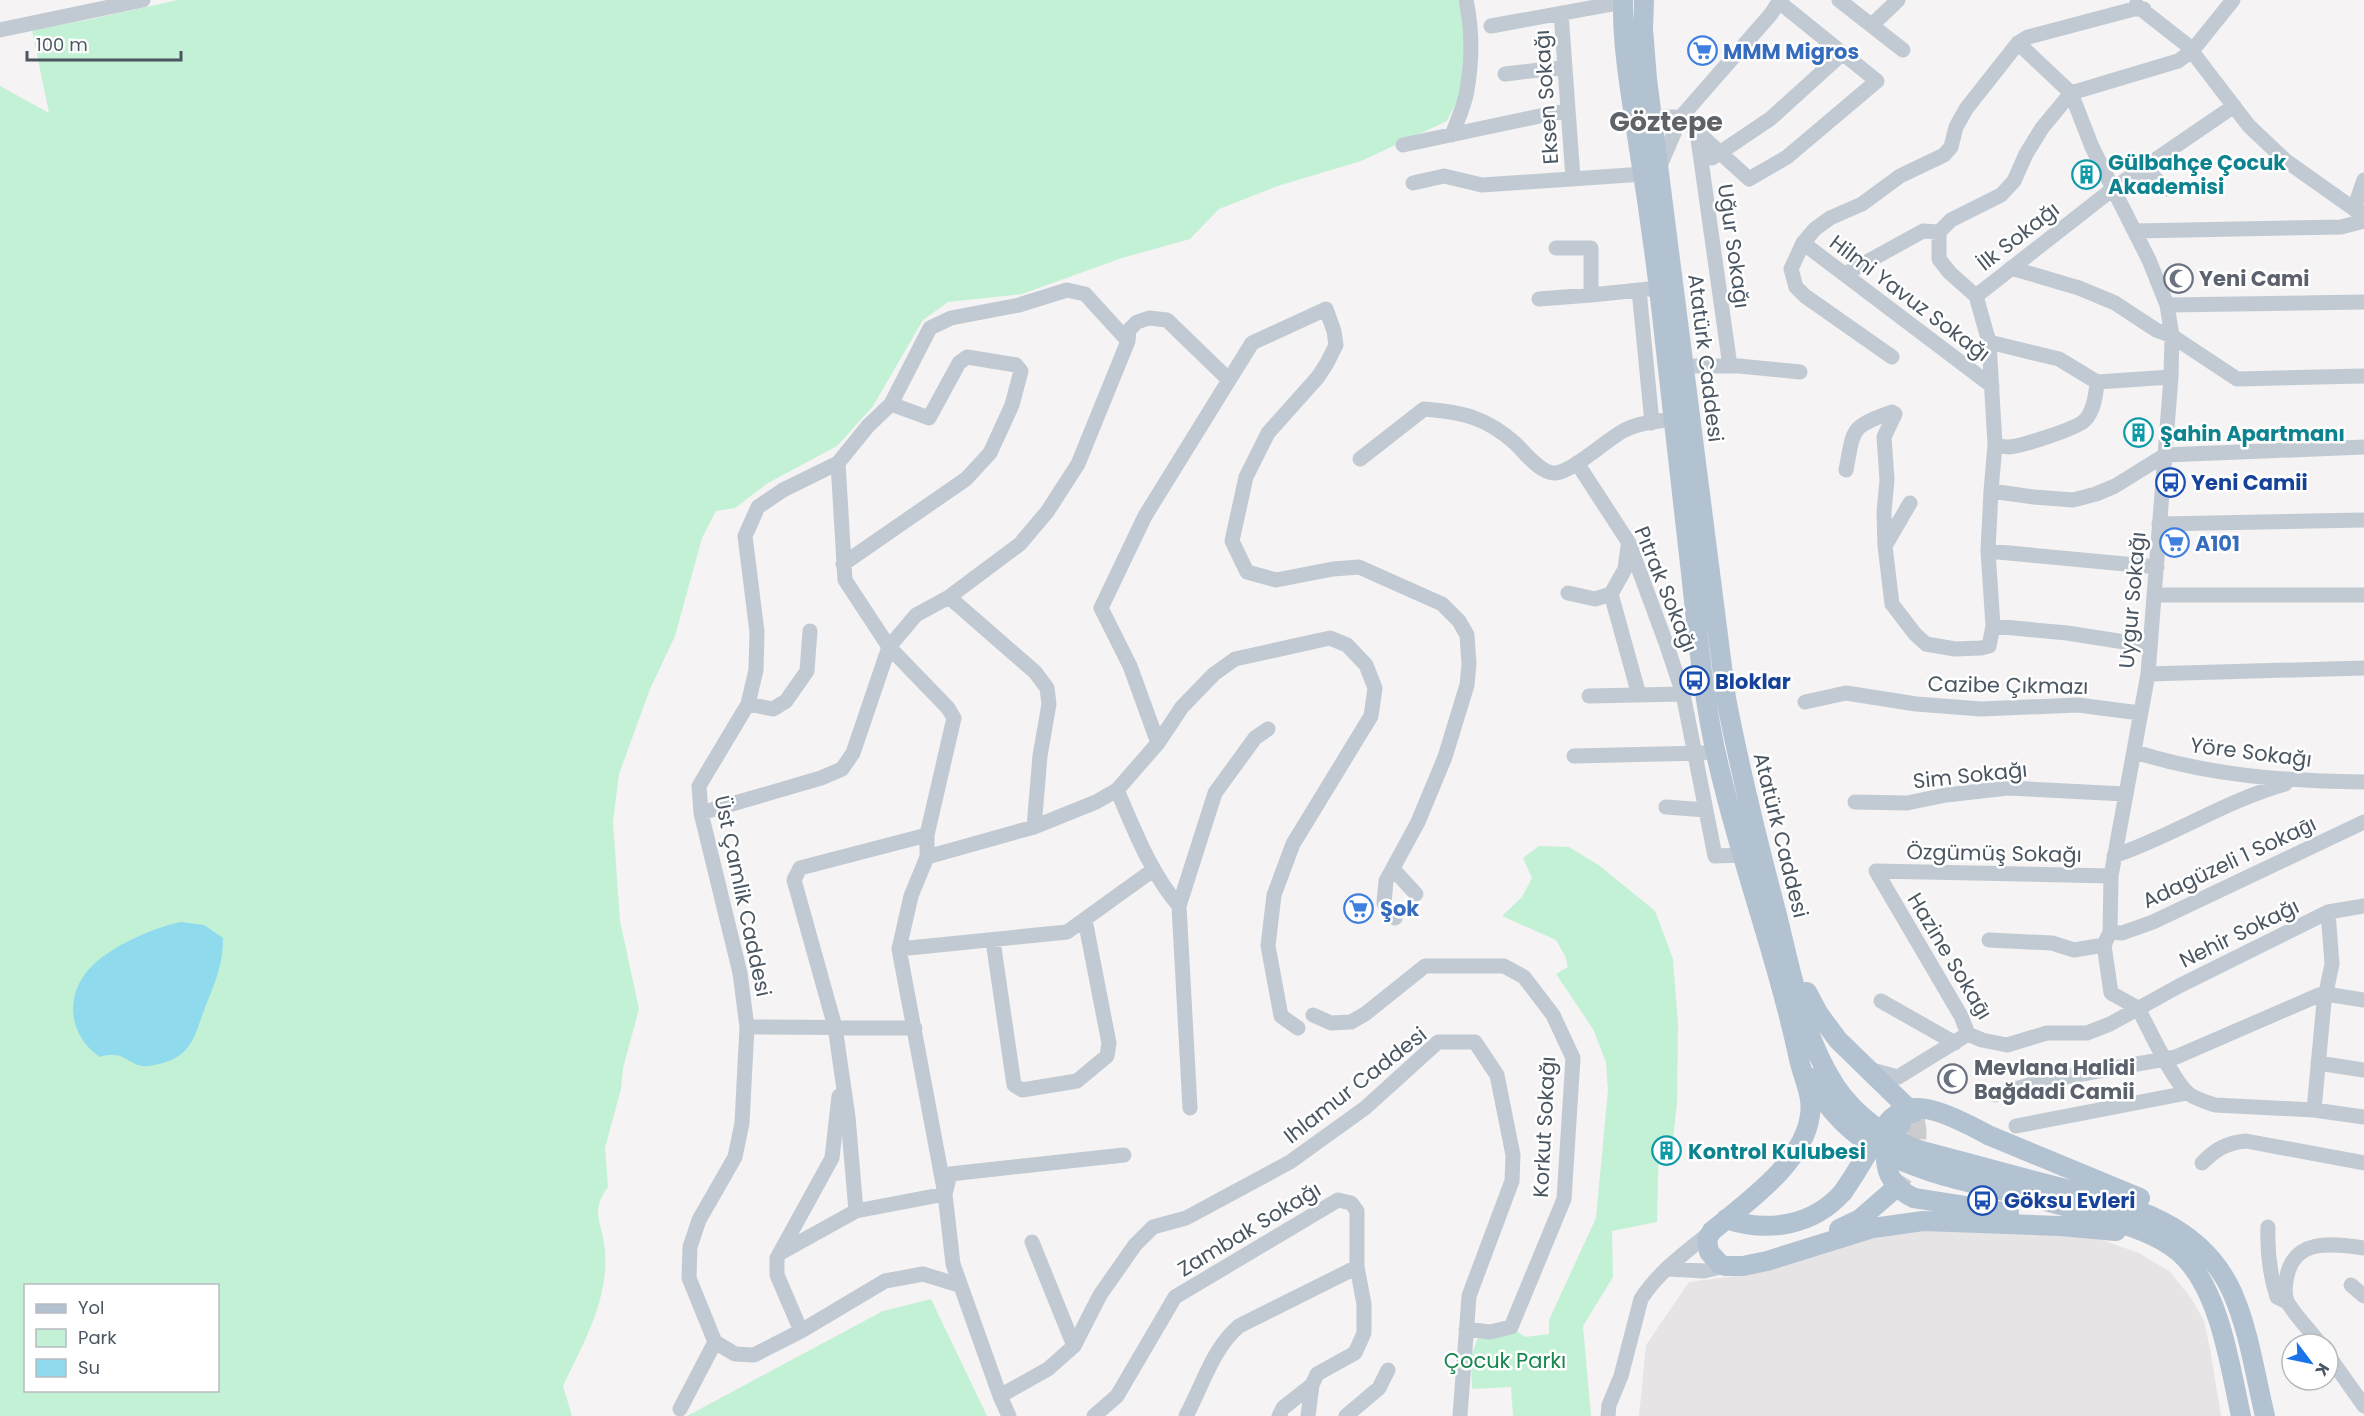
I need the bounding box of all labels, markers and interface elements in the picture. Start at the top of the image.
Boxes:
scale bar [27,24,182,62]
street label: Eksen Sokağı [1527,29,1565,165]
text: 100 m [36,32,88,57]
supermarket icon: MMM Migros [1686,35,1718,67]
place label: MMM Migros [1723,37,1859,66]
district label: Göztepe [1609,103,1723,140]
place label: Gülbahçe Çocuk Akademisi [2108,148,2286,201]
building icon: Gülbahçe Çocuk Akademisi [2071,158,2103,190]
street label: Uğur Sokağı [1711,182,1757,310]
street label: İlk Sokağı [1971,195,2065,277]
street label: Hilmi Yavuz Sokağı [1824,228,1996,368]
mosque icon: Yeni Cami [2162,262,2194,294]
place label: Yeni Cami [2199,264,2310,293]
street label: Atatürk Caddesi [1681,272,1731,444]
building icon: Şahin Apartmanı [2123,417,2155,449]
place label: Şahin Apartmanı [2160,419,2345,448]
bus stop icon: Yeni Camii [2154,466,2186,498]
place label: Yeni Camii [2191,468,2308,497]
street label: Pıtrak Sokağı [1628,522,1704,656]
supermarket icon: A101 [2158,527,2190,559]
place label: A101 [2195,529,2240,558]
street label: Uygur Sokağı [2112,530,2152,670]
bus stop icon: Bloklar [1678,665,1710,697]
place label: Bloklar [1715,667,1791,696]
street label: Cazibe Çıkmazı [1927,669,2089,701]
street label: Yöre Sokağı [2189,730,2313,774]
street label: Atatürk Caddesi [1746,749,1816,921]
street label: Sim Sokağı [1911,755,2029,795]
street label: Üst Çamlik Caddesi [707,793,779,999]
street label: Adagüzeli 1 Sokaḡı [2137,809,2321,915]
street label: Özgümüş Sokağı [1906,837,2082,869]
street label: Hazine Sokaḡı [1901,887,1999,1025]
street label: Nehir Sokağı [2174,891,2304,975]
supermarket icon: Şok [1343,892,1375,924]
place label: Şok [1380,894,1419,923]
street label: Ihlamur Caddesi [1277,1020,1433,1150]
place label: Mevlana Halidi Bağdadi Camii [1974,1053,2135,1106]
street label: Korkut Sokağı [1526,1056,1562,1198]
mosque icon: Mevlana Halidi Bağdadi Camii [1937,1063,1969,1095]
building icon: Kontrol Kulubesi [1651,1135,1683,1167]
place label: Kontrol Kulubesi [1688,1137,1866,1166]
street label: Zambak Sokağı [1172,1175,1326,1283]
bus stop icon: Göksu Evleri [1967,1184,1999,1216]
place label: Göksu Evleri [2004,1186,2136,1215]
legend [24,1284,219,1392]
text: Yol [78,1295,104,1320]
text: Park [78,1325,117,1350]
north arrow [2280,1332,2340,1392]
park label: Çocuk Parkı [1444,1346,1566,1375]
text: Su [78,1355,100,1380]
text: K [2310,1359,2335,1381]

